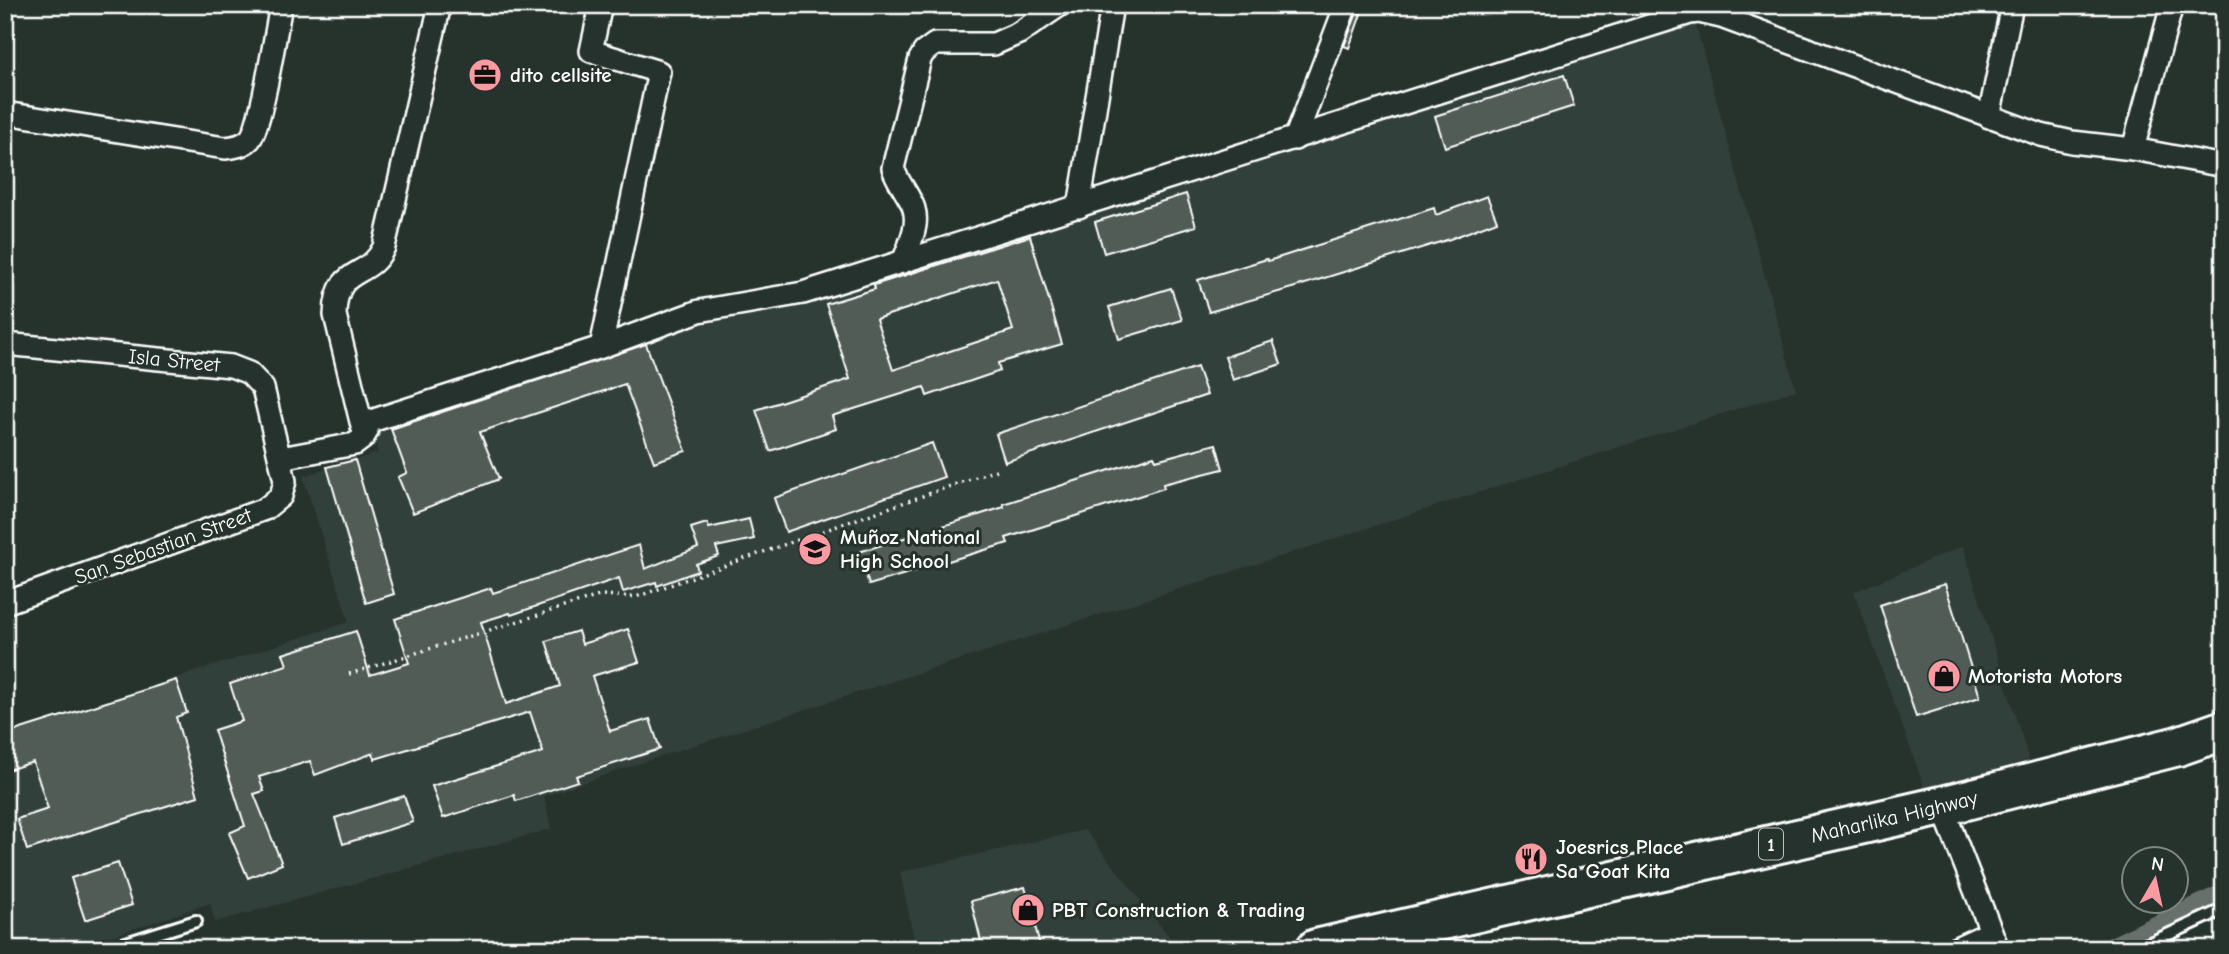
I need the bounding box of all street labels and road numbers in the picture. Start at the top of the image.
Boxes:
street label: Isla Street [127,344,222,377]
street label: San Sebastian Street [71,502,256,589]
street label: Maharlika Highway [1808,785,1981,848]
road number: 1 [1759,828,1783,860]

